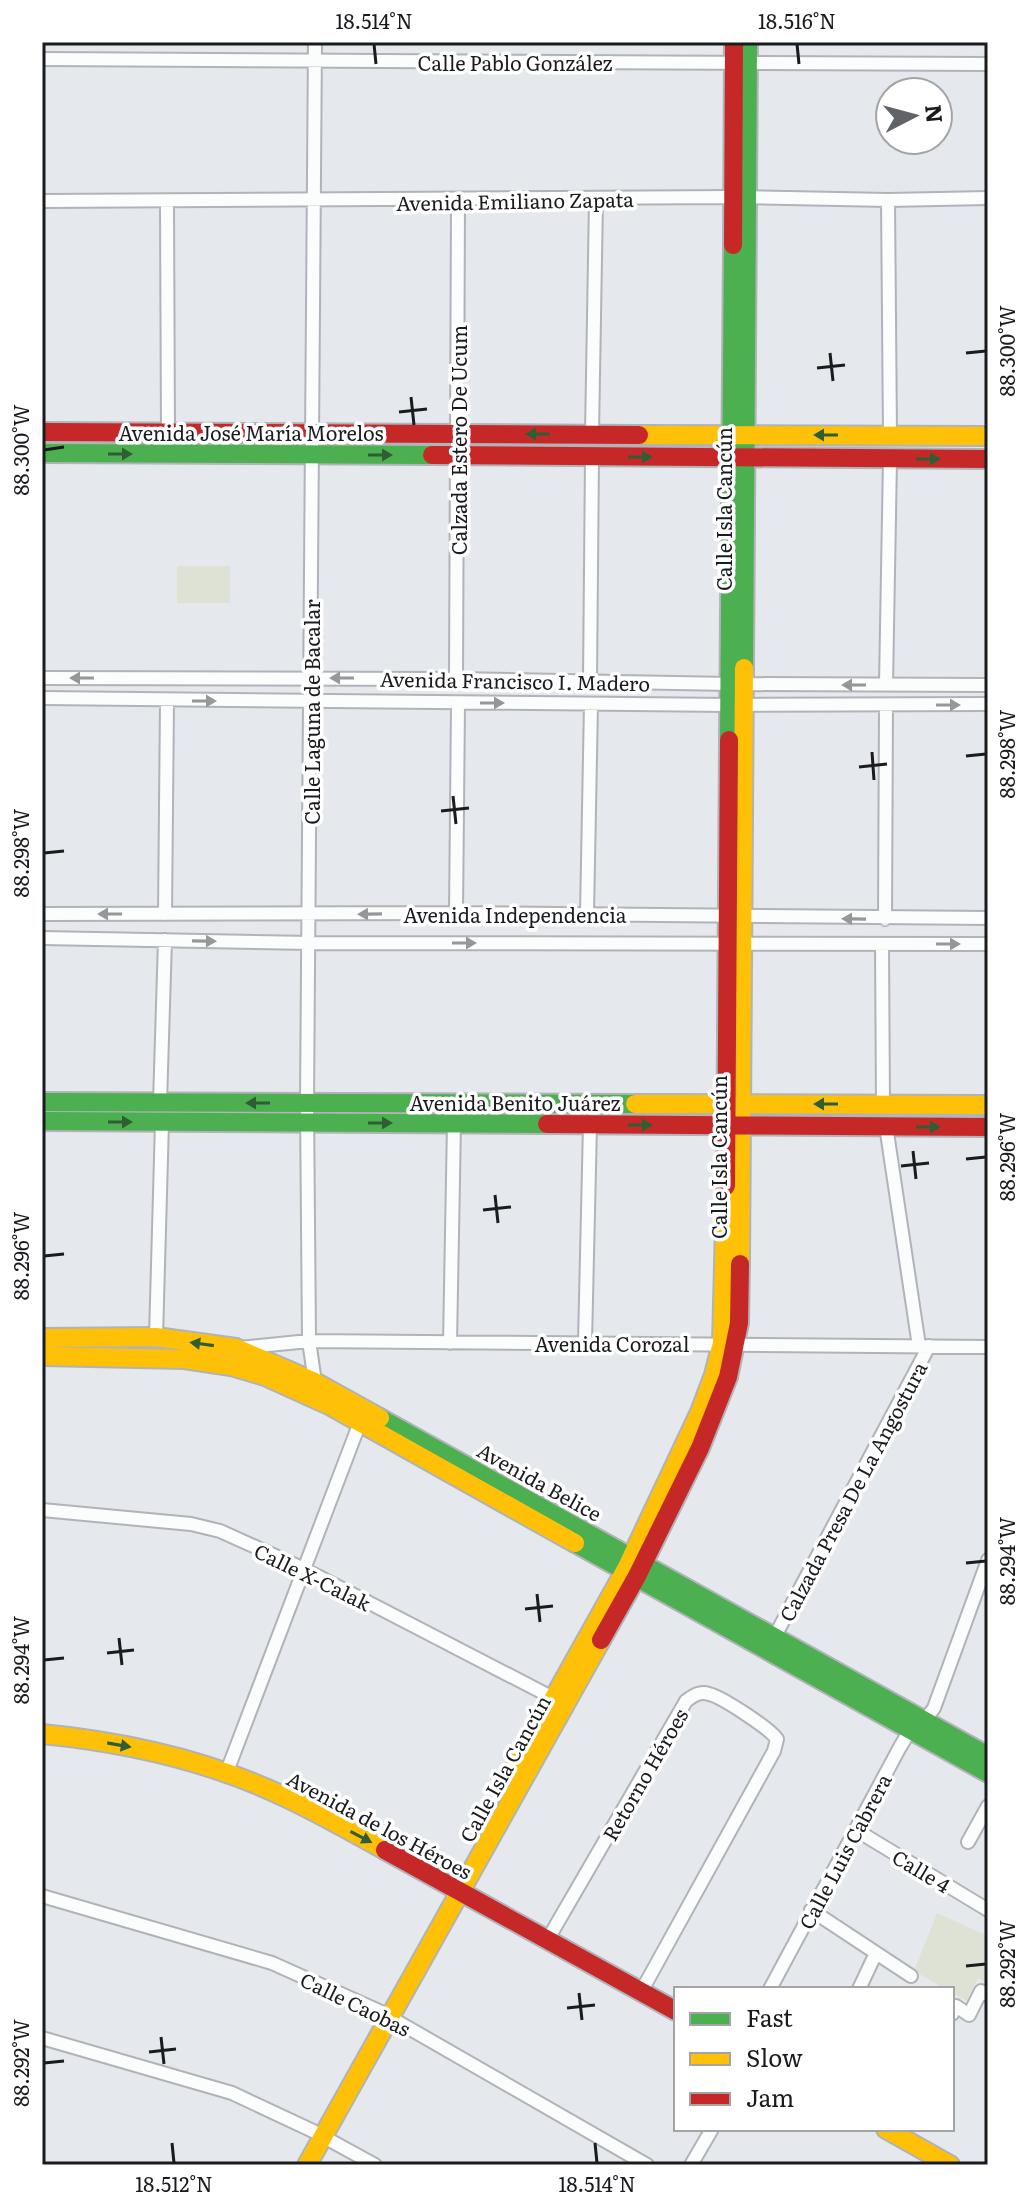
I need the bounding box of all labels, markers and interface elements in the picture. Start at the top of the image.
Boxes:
text: 18.514°N [335,5,413,35]
text: 18.516°N [758,5,836,35]
street label: Calle Pablo González [417,47,613,77]
north arrow [874,76,954,156]
text: N [918,103,953,125]
street label: Avenida Emiliano Zapata [396,183,634,217]
text: 88.300°W [991,305,1021,397]
street label: Calzada Estero De Ucum [443,325,473,555]
text: 88.300°W [5,404,35,496]
street label: Avenida José María Morelos [118,417,384,447]
street label: Calle Isla Cancún [708,427,738,591]
one-way arrow [525,428,550,440]
one-way arrow [813,429,838,441]
one-way arrow [108,447,133,460]
one-way arrow [368,449,393,461]
one-way arrow [628,451,653,463]
one-way arrow [916,453,941,465]
street label: Calle Laguna de Bacalar [296,599,326,825]
street label: Avenida Francisco I. Madero [380,663,650,697]
one-way arrow [69,672,94,684]
one-way arrow [329,672,354,685]
one-way arrow [841,679,866,691]
one-way arrow [192,694,217,707]
one-way arrow [480,697,505,709]
one-way arrow [936,698,961,711]
text: 88.298°W [991,709,1021,798]
text: 88.298°W [5,808,35,897]
street label: Avenida Independencia [403,899,627,929]
one-way arrow [97,908,122,920]
one-way arrow [357,908,382,920]
one-way arrow [841,912,866,925]
one-way arrow [192,935,217,947]
one-way arrow [452,937,477,949]
one-way arrow [936,938,961,950]
street label: Calle Isla Cancún [703,1075,733,1239]
street label: Avenida Benito Juárez [410,1087,621,1117]
one-way arrow [245,1097,270,1109]
one-way arrow [813,1098,838,1110]
text: 88.296°W [991,1113,1021,1201]
one-way arrow [108,1116,133,1128]
one-way arrow [368,1117,393,1129]
one-way arrow [628,1119,653,1131]
one-way arrow [916,1121,941,1133]
text: 88.296°W [5,1212,35,1300]
street label: Avenida Corozal [535,1328,690,1358]
one-way arrow [189,1337,214,1350]
street label: Calzada Presa De La Angostura [771,1356,934,1626]
street label: Avenida Belice [472,1434,608,1528]
text: 88.294°W [991,1517,1021,1605]
street label: Calle X-Calak [250,1535,377,1618]
text: 88.294°W [5,1616,35,1704]
street label: Calle Isla Cancún [451,1689,557,1847]
street label: Retorno Héroes [594,1702,694,1846]
one-way arrow [107,1739,132,1751]
street label: Avenida de los Héroes [282,1762,478,1886]
street label: Calle Luis Cabrera [790,1768,898,1934]
one-way arrow [349,1831,372,1844]
street label: Calle 4 [887,1841,957,1899]
text: 88.292°W [991,1920,1021,2008]
street label: Calle Caobas [296,1963,416,2043]
legend [674,1987,954,2131]
text: Fast [746,1999,793,2034]
text: 88.292°W [5,2019,35,2107]
text: Slow [746,2039,803,2074]
text: Jam [746,2079,794,2114]
text: 18.512°N [135,2168,213,2198]
text: 18.514°N [558,2168,636,2198]

